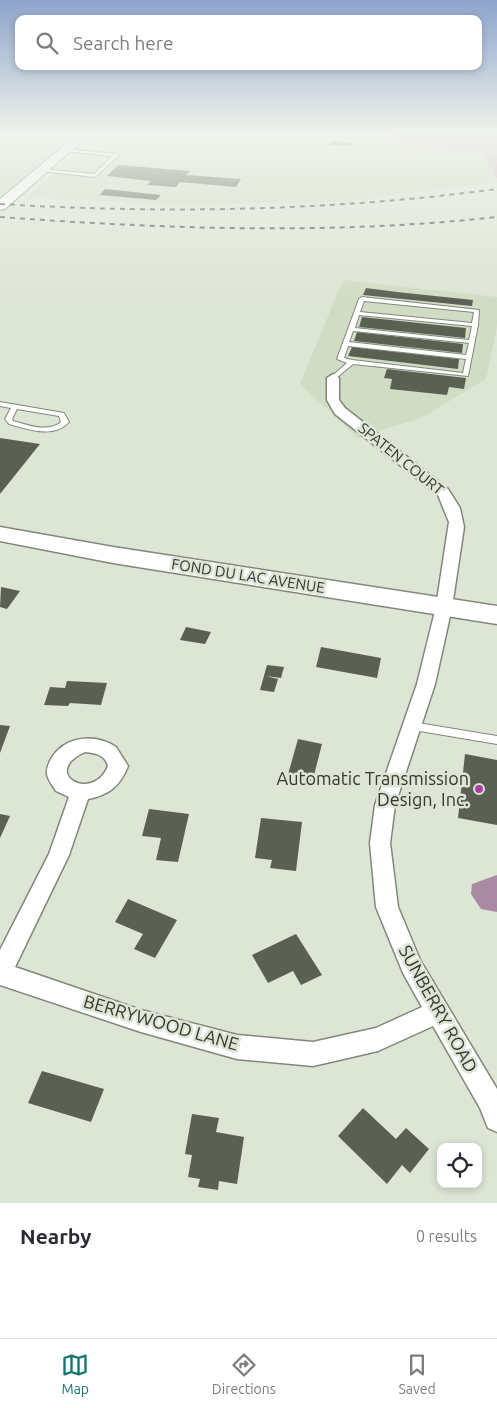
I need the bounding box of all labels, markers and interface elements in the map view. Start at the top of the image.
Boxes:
search box [15,15,482,70]
icon: search [33,29,61,57]
text: Search here [73,32,173,54]
street label: SPATEN COURT [355,419,448,499]
street label: FOND DU LAC AVENUE [170,555,326,596]
place label: Automatic Transmission Design, Inc. [276,768,469,809]
marker: Automatic Transmission Design, Inc. [473,783,485,795]
street label: SUNBERRY ROAD [396,941,482,1076]
street label: BERRYWOOD LANE [81,990,241,1054]
map controls [437,1143,482,1188]
button: locate [437,1143,482,1188]
text: Nearby [20,1224,91,1248]
text: 0 results [416,1227,477,1245]
tab: Map [61,1351,89,1397]
tab: Directions [212,1351,276,1397]
tab: Saved [398,1351,436,1397]

